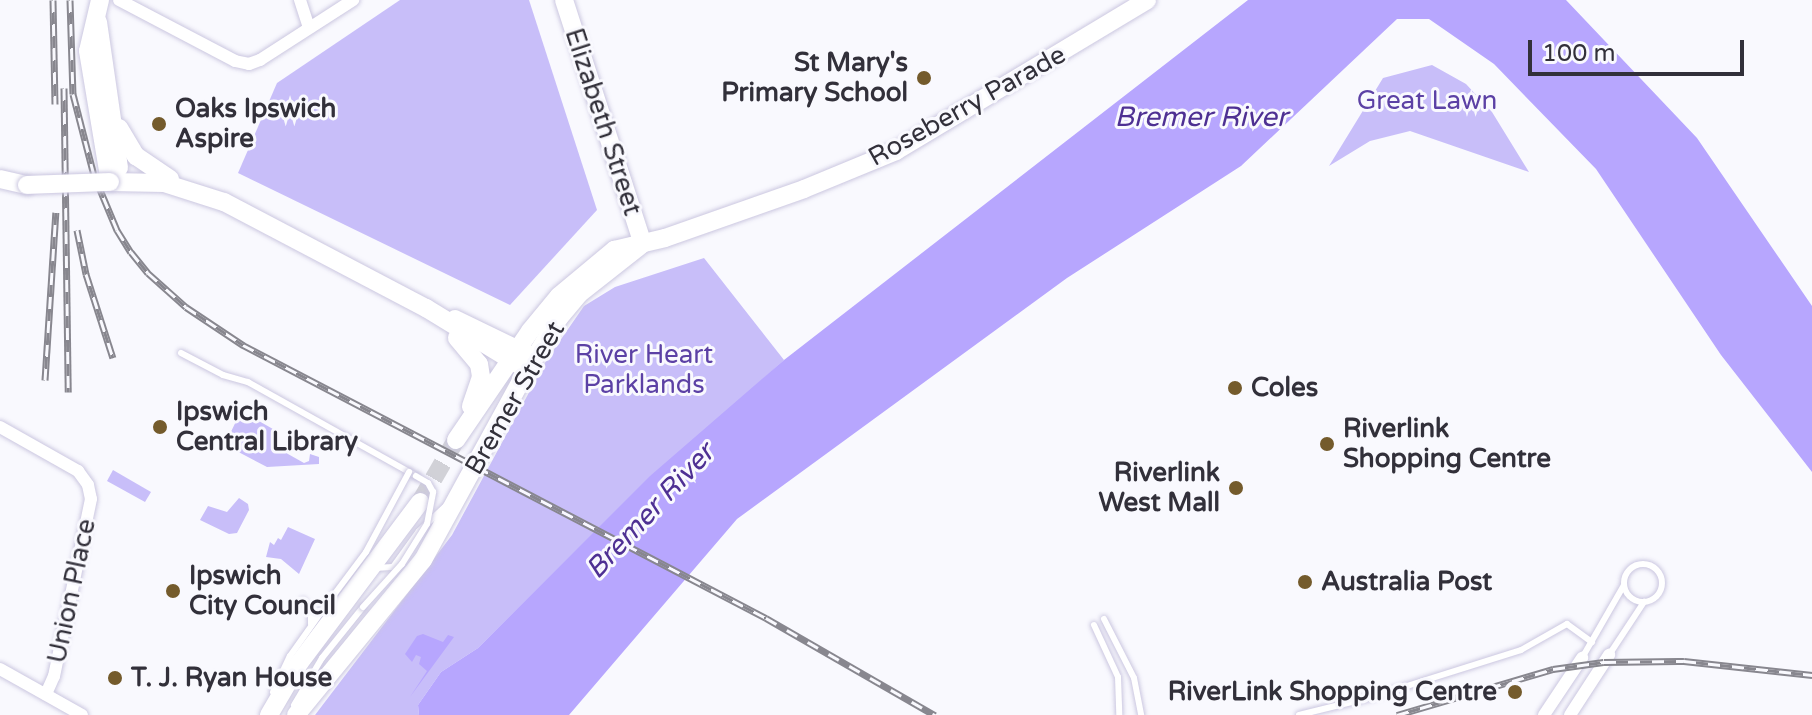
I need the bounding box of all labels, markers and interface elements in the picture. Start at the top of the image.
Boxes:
street label: Elizabeth Street [558,24,648,220]
scale bar [1532,24,1748,74]
street label: Roseberry Parade [863,39,1071,173]
text: 100 m [1542,39,1616,68]
place label: St Mary's Primary School [721,47,908,108]
marker: St Mary's Primary School [915,69,933,87]
park label: Great Lawn [1357,85,1497,117]
place label: Oaks Ipswich Aspire [175,93,336,154]
water label: Bremer River [1114,100,1288,134]
marker: Oaks Ipswich Aspire [150,115,168,133]
street label: Bremer Street [459,316,571,480]
park label: River Heart Parklands [575,339,713,400]
place label: Coles [1251,372,1318,404]
marker: Coles [1226,379,1244,397]
place label: Ipswich Central Library [176,396,358,458]
place label: Riverlink Shopping Centre [1343,413,1551,474]
marker: Ipswich Central Library [151,418,169,436]
marker: Riverlink Shopping Centre [1318,435,1336,453]
water label: Bremer River [579,436,721,586]
place label: Riverlink West Mall [1098,457,1220,518]
marker: Riverlink West Mall [1227,479,1245,497]
street label: Union Place [41,516,103,666]
place label: Ipswich City Council [189,560,336,622]
place label: Australia Post [1321,566,1492,598]
marker: Australia Post [1296,573,1314,591]
marker: Ipswich City Council [164,582,182,600]
place label: T. J. Ryan House [131,662,332,694]
marker: T. J. Ryan House [106,669,124,687]
place label: RiverLink Shopping Centre [1168,676,1497,708]
marker: RiverLink Shopping Centre [1504,681,1526,703]

